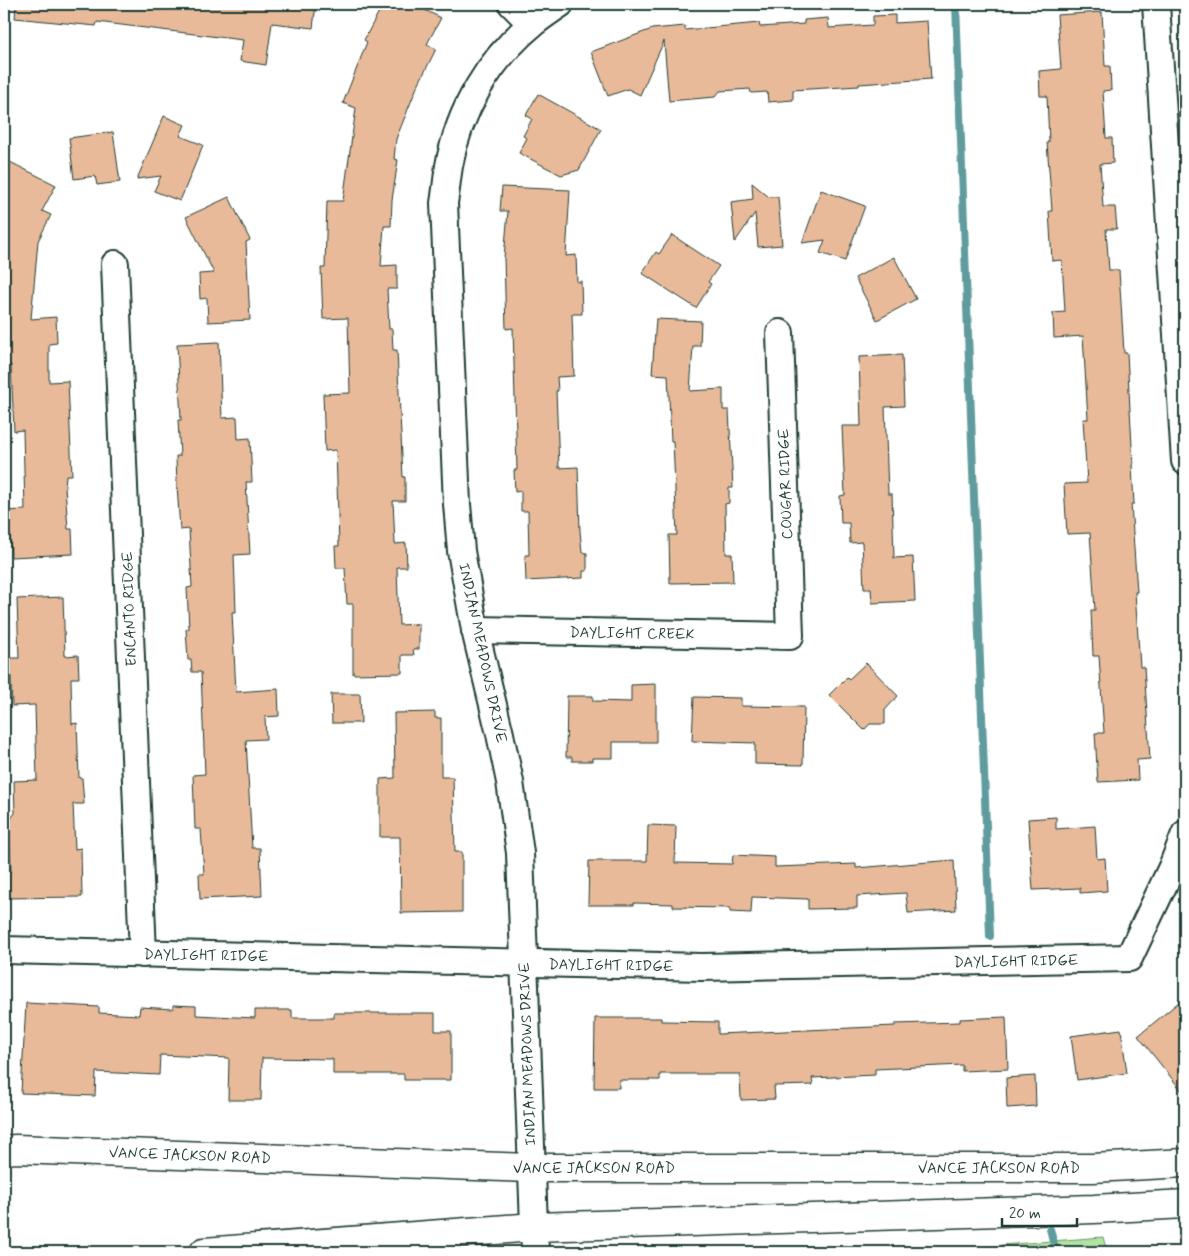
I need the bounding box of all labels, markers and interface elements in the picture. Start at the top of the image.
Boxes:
street label: COUGAR RIDGE [774,428,798,540]
street label: ENCANTO RIDGE [118,551,142,667]
street label: INDIAN MEADOWS DRIVE [453,561,511,745]
street label: DAYLIGHT CREEK [569,623,695,645]
street label: DAYLIGHT RIDGE [143,945,269,967]
street label: DAYLIGHT RIDGE [953,951,1079,973]
street label: DAYLIGHT RIDGE [548,955,674,977]
street label: INDIAN MEADOWS DRIVE [515,962,541,1146]
street label: VANCE JACKSON ROAD [109,1143,271,1169]
street label: VANCE JACKSON ROAD [513,1159,675,1179]
street label: VANCE JACKSON ROAD [918,1159,1080,1179]
scale bar [1002,1196,1076,1228]
text: 20 m [1009,1204,1041,1224]

